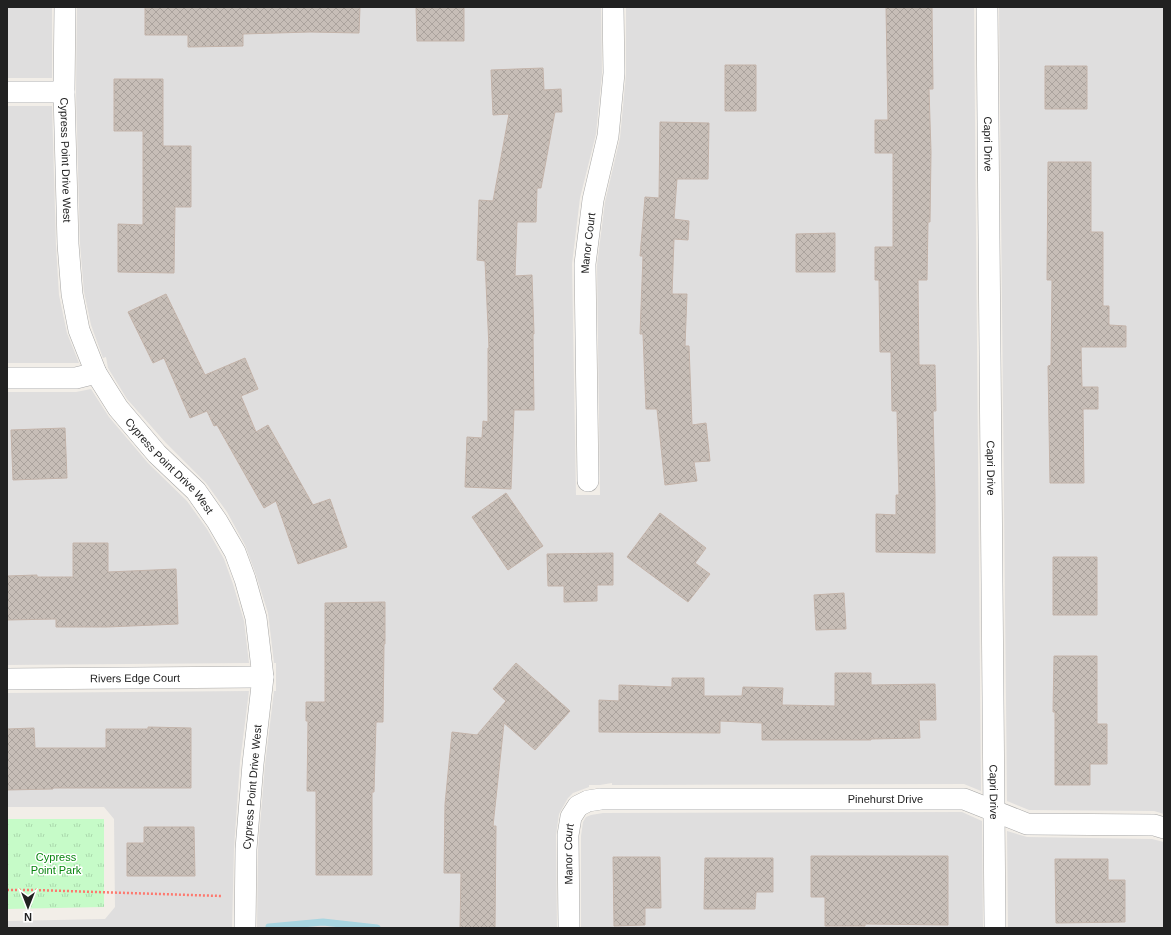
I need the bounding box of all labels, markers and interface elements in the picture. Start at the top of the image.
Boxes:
street label: Cypress Point Drive West [58,97,73,223]
street label: Capri Drive [982,116,994,172]
street label: Manor Court [579,212,597,274]
street label: Cypress Point Drive West [123,415,216,516]
street label: Capri Drive [985,440,997,496]
street label: Rivers Edge Court [90,672,180,684]
street label: Cypress Point Drive West [241,724,263,850]
street label: Capri Drive [988,764,1000,820]
street label: Pinehurst Drive [848,793,923,805]
street label: Manor Court [562,823,576,885]
park label: Cypress Point Park [31,851,82,876]
north arrow [8,887,48,927]
text: N [24,911,32,923]

